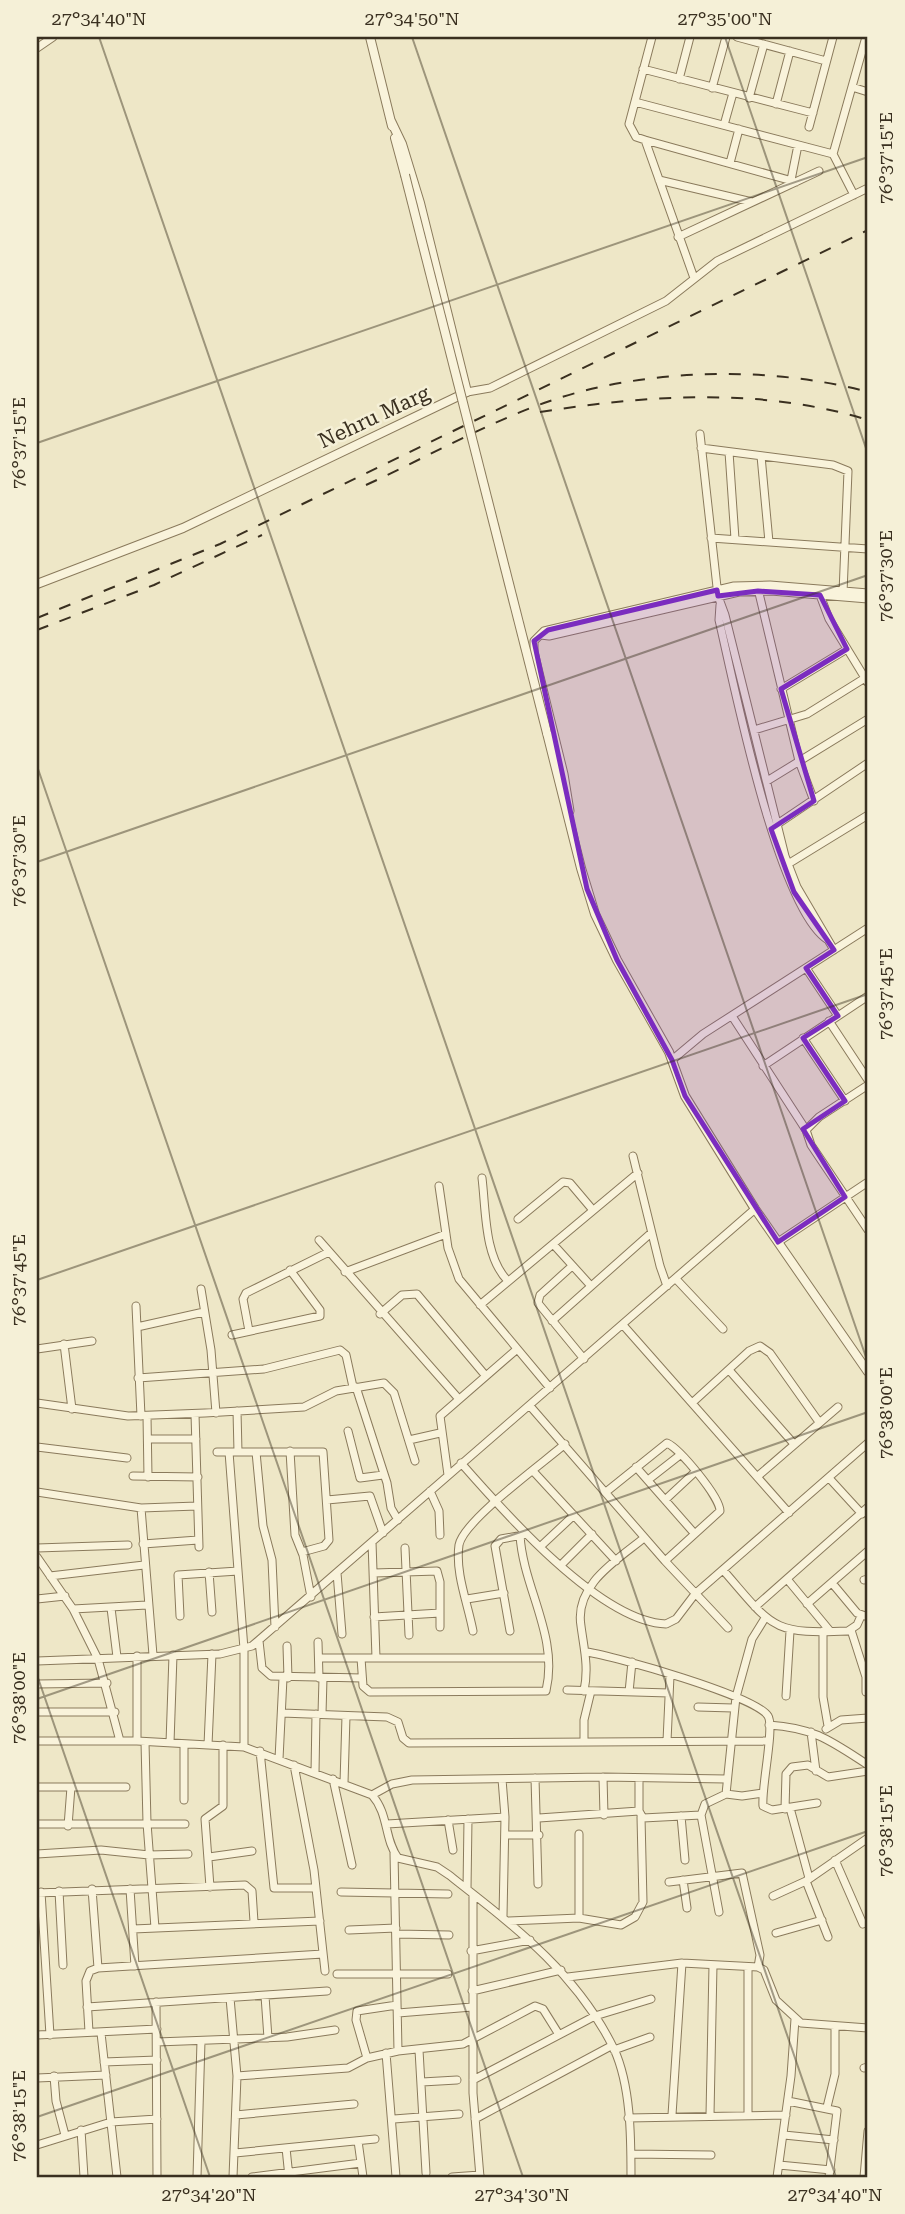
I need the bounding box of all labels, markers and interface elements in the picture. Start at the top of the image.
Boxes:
text: 27°34'40"N [52,8,146,29]
text: 27°34'50"N [365,8,459,29]
text: 27°35'00"N [678,8,772,29]
text: 76°37'15"E [875,112,896,204]
street label: Nehru Marg [315,381,433,453]
text: 76°37'15"E [8,397,29,489]
text: 76°37'30"E [875,530,896,622]
text: 76°37'30"E [8,815,29,907]
text: 76°37'45"E [875,948,896,1040]
text: 76°37'45"E [8,1234,29,1326]
text: 76°38'00"E [875,1367,896,1459]
text: 76°38'00"E [8,1652,29,1744]
text: 76°38'15"E [875,1785,896,1877]
text: 76°38'15"E [8,2070,29,2162]
text: 27°34'20"N [162,2184,256,2205]
text: 27°34'30"N [475,2184,569,2205]
text: 27°34'40"N [788,2184,882,2205]

